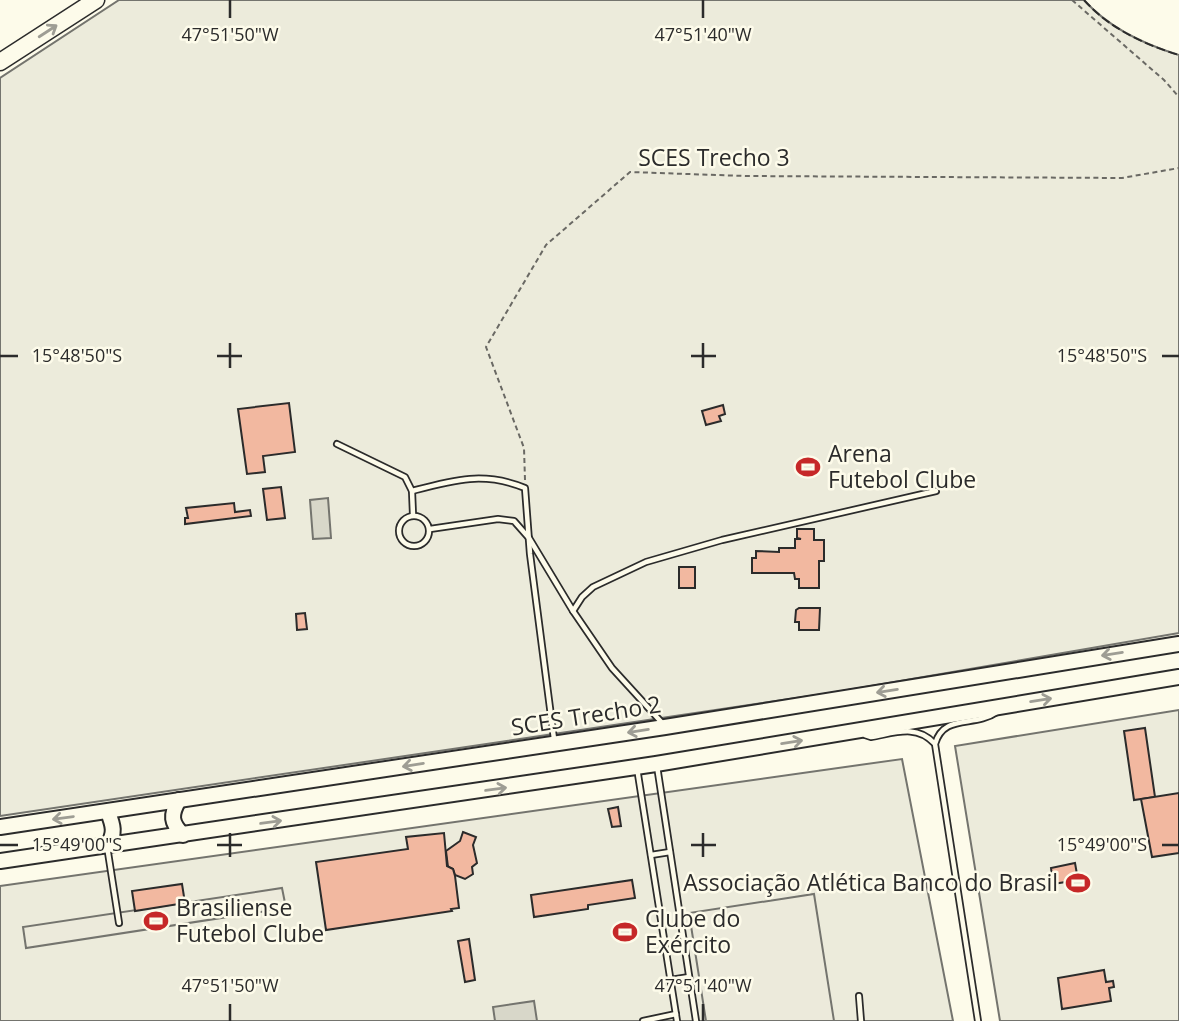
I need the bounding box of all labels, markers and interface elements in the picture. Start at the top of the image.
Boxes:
text: 47°51'50"W [181,22,279,46]
text: 47°51'40"W [654,22,752,46]
one-way arrow [38,24,57,38]
street label: SCES Trecho 3 [638,141,790,173]
text: 15°48'50"S [32,343,122,367]
text: 15°48'50"S [1057,343,1147,367]
place label: Arena Futebol Clube [828,437,976,495]
sports icon: Arena Futebol Clube [794,453,822,481]
one-way arrow [1101,648,1124,661]
one-way arrow [876,685,899,698]
street label: SCES Trecho 2 [509,687,663,743]
one-way arrow [1029,693,1052,706]
one-way arrow [627,725,650,738]
one-way arrow [780,735,803,748]
one-way arrow [402,759,425,772]
one-way arrow [484,782,507,795]
one-way arrow [52,812,75,825]
one-way arrow [259,815,282,828]
text: 15°49'00"S [32,832,122,856]
text: 15°49'00"S [1057,832,1147,856]
place label: Associação Atlética Banco do Brasil [683,866,1058,898]
sports icon: Associação Atlética Banco do Brasil [1064,869,1092,897]
place label: Brasiliense Futebol Clube [176,891,324,949]
place label: Clube do Exército [645,902,740,960]
sports icon: Brasiliense Futebol Clube [142,907,170,935]
sports icon: Clube do Exército [611,918,639,946]
text: 47°51'50"W [181,973,279,997]
text: 47°51'40"W [654,973,752,997]

